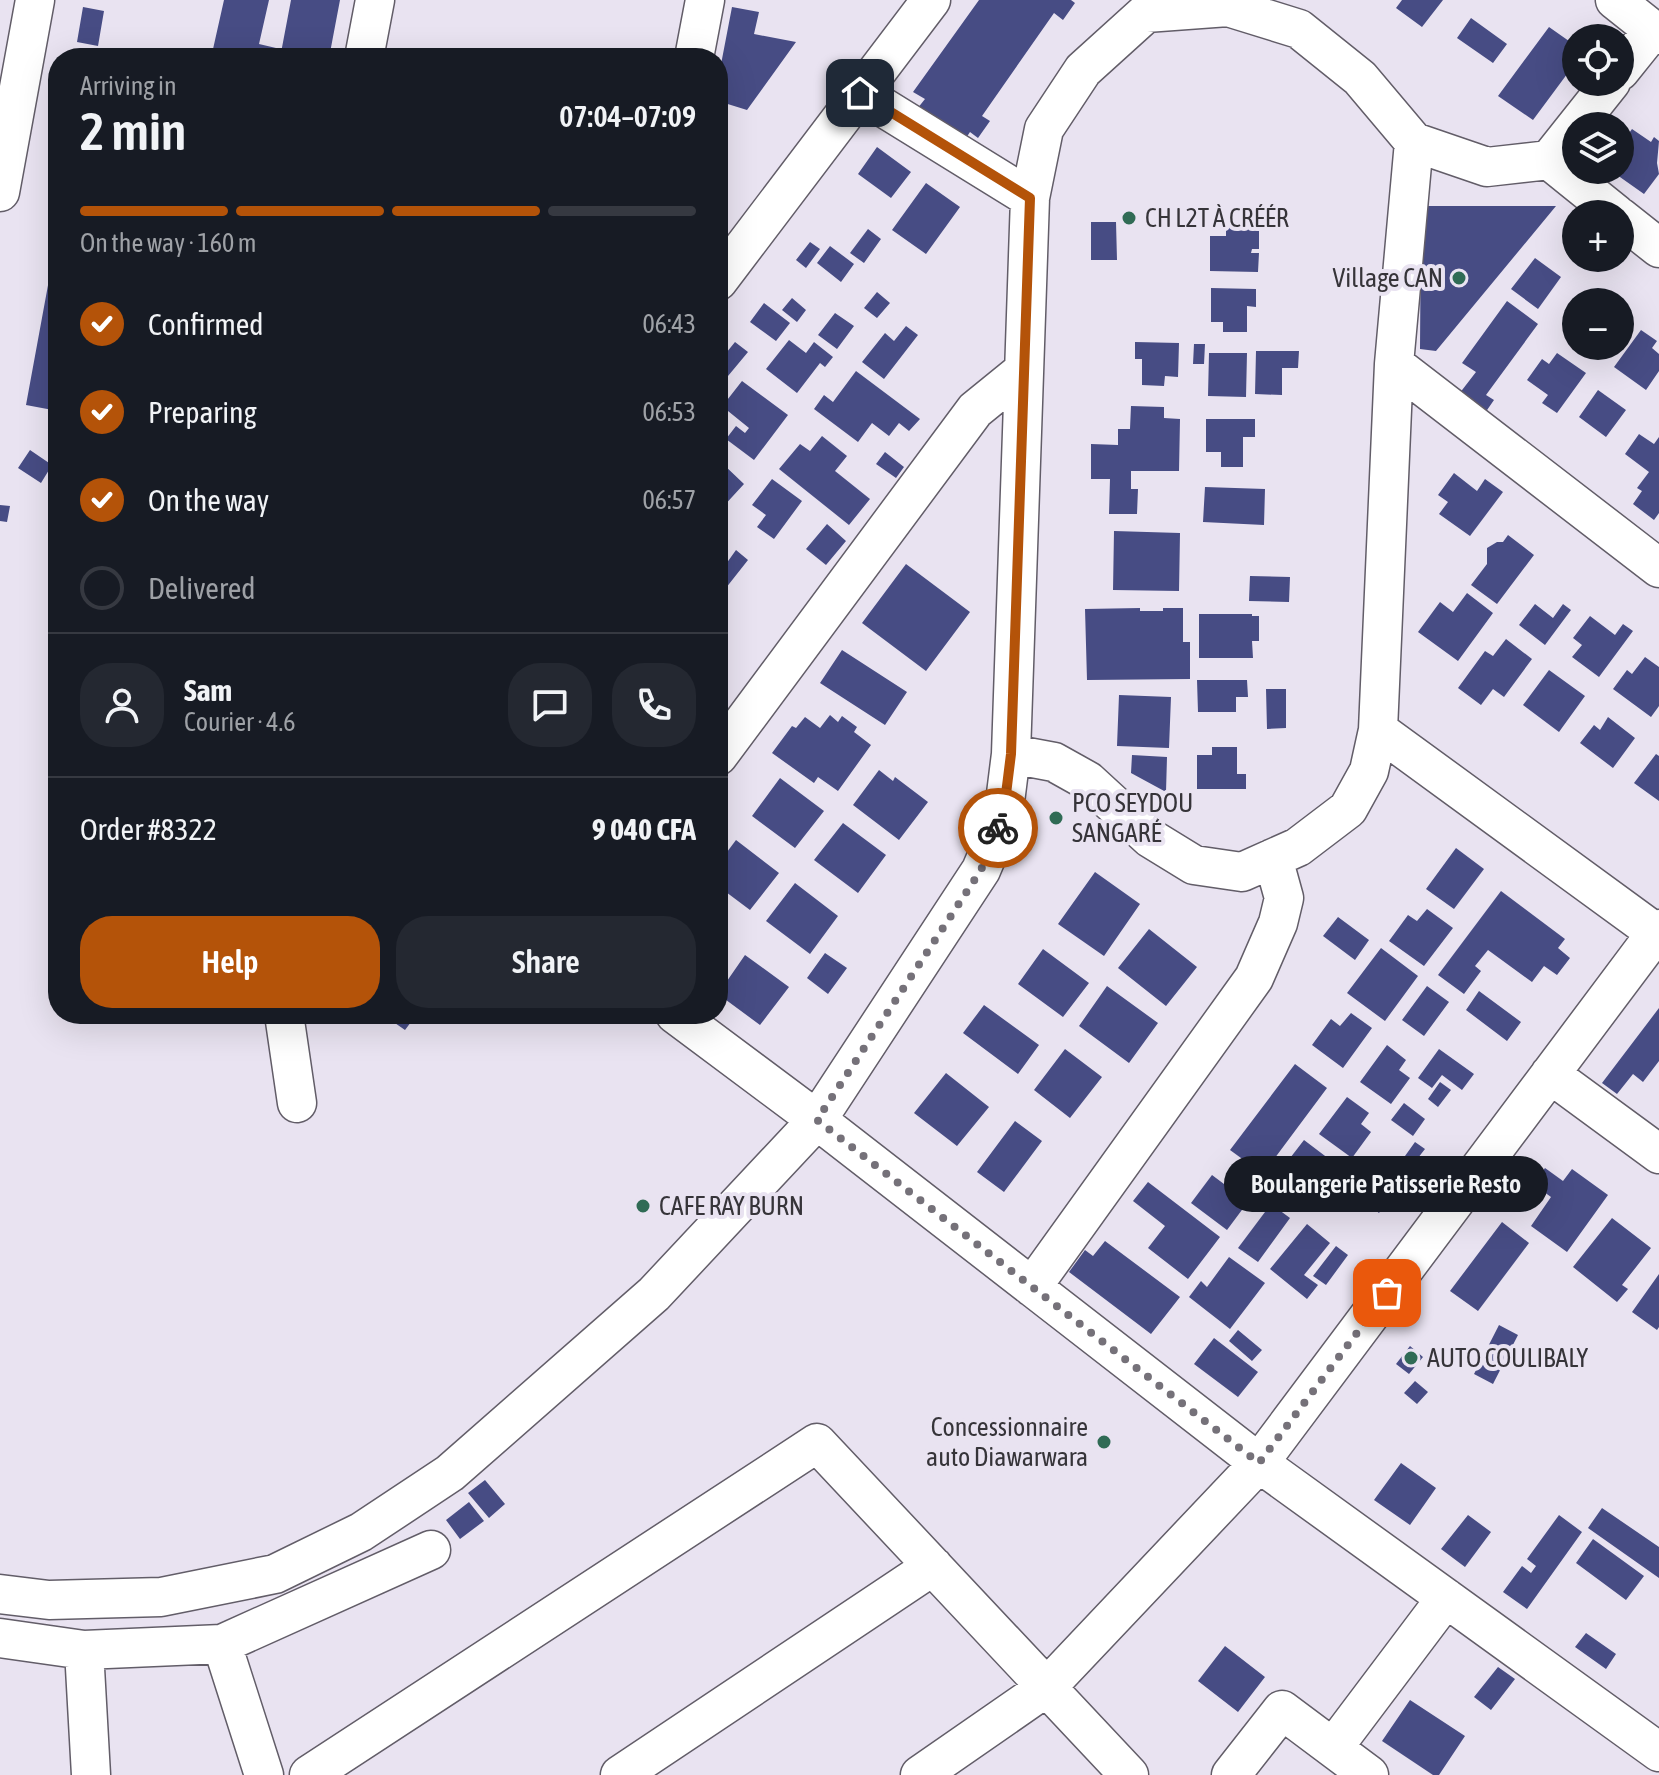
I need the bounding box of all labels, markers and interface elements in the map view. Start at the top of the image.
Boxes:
map controls [1562,24,1634,360]
button: locate [1562,24,1634,96]
pin [826,59,894,127]
text: Arriving in [80,71,177,101]
icon: home [838,71,882,115]
text: 07:04–07:09 [559,99,696,133]
text: 2 min [80,101,186,161]
button: layers [1562,112,1634,184]
button: + [1562,200,1634,272]
place label: CH L2T À CRÉÉR [1145,203,1289,233]
marker: CH L2T À CRÉÉR [1120,209,1138,227]
text: On the way · 160 m [80,228,257,258]
place label: Village CAN [1333,263,1443,293]
marker: Village CAN [1450,269,1468,287]
button: − [1562,288,1634,360]
icon: check [80,302,124,346]
text: Confirmed [148,307,263,341]
text: 06:43 [642,309,696,339]
icon: check [80,390,124,434]
text: Preparing [148,395,257,429]
text: 06:53 [642,397,696,427]
icon: check [80,478,124,522]
text: On the way [148,483,269,517]
text: 06:57 [642,485,696,515]
text: Delivered [148,571,256,605]
button: person [80,663,164,747]
button: chat [508,663,592,747]
button: phone [612,663,696,747]
text: Sam [184,673,232,707]
text: Courier · 4.6 [184,707,295,737]
courier [958,788,1038,868]
place label: PCO SEYDOU SANGARÉ [1072,788,1193,848]
icon: bike [976,806,1020,850]
marker: PCO SEYDOU SANGARÉ [1047,809,1065,827]
text: Order #8322 [80,812,217,846]
text: 9 040 CFA [592,812,696,846]
button: Help [80,916,380,1008]
button: Share [396,916,696,1008]
callout: Boulangerie Patisserie Resto [1225,1157,1549,1213]
text: Boulangerie Patisserie Resto [1251,1169,1521,1199]
place label: CAFE RAY BURN [659,1191,804,1221]
marker: CAFE RAY BURN [634,1197,652,1215]
pin [1353,1259,1421,1327]
icon: bag [1365,1271,1409,1315]
place label: AUTO COULIBALY [1427,1343,1588,1373]
marker: AUTO COULIBALY [1402,1349,1420,1367]
place label: Concessionnaire auto Diawarwara [926,1412,1088,1472]
marker: Concessionnaire auto Diawarwara [1095,1433,1113,1451]

